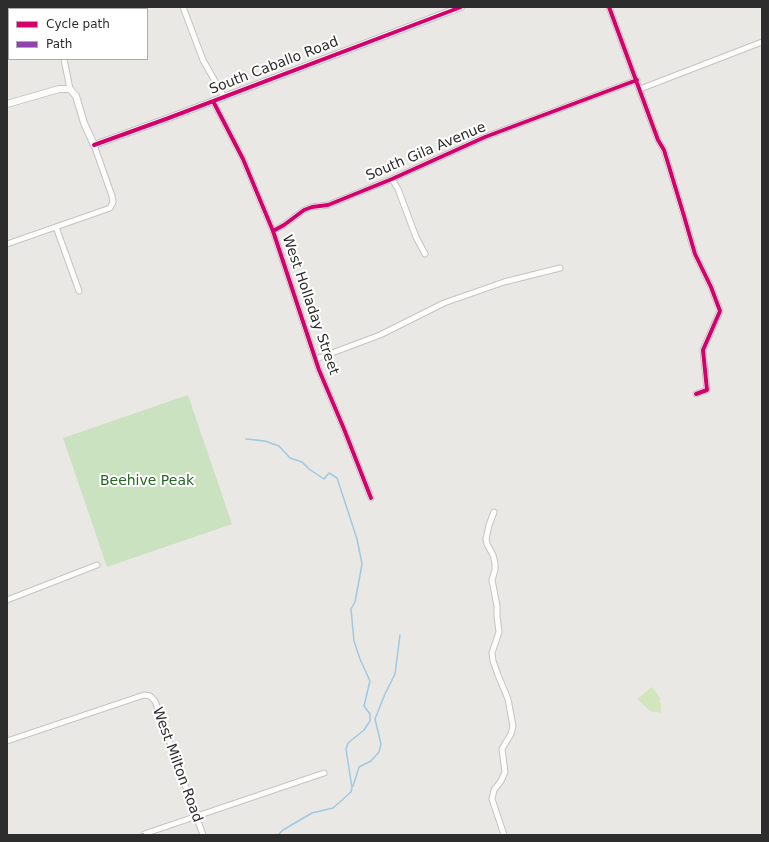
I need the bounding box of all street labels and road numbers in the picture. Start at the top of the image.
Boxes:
street label: South Caballo Road [207,34,341,98]
street label: South Gila Avenue [363,119,489,185]
street label: West Holladay Street [278,233,342,377]
street label: West Milton Road [148,705,206,825]

